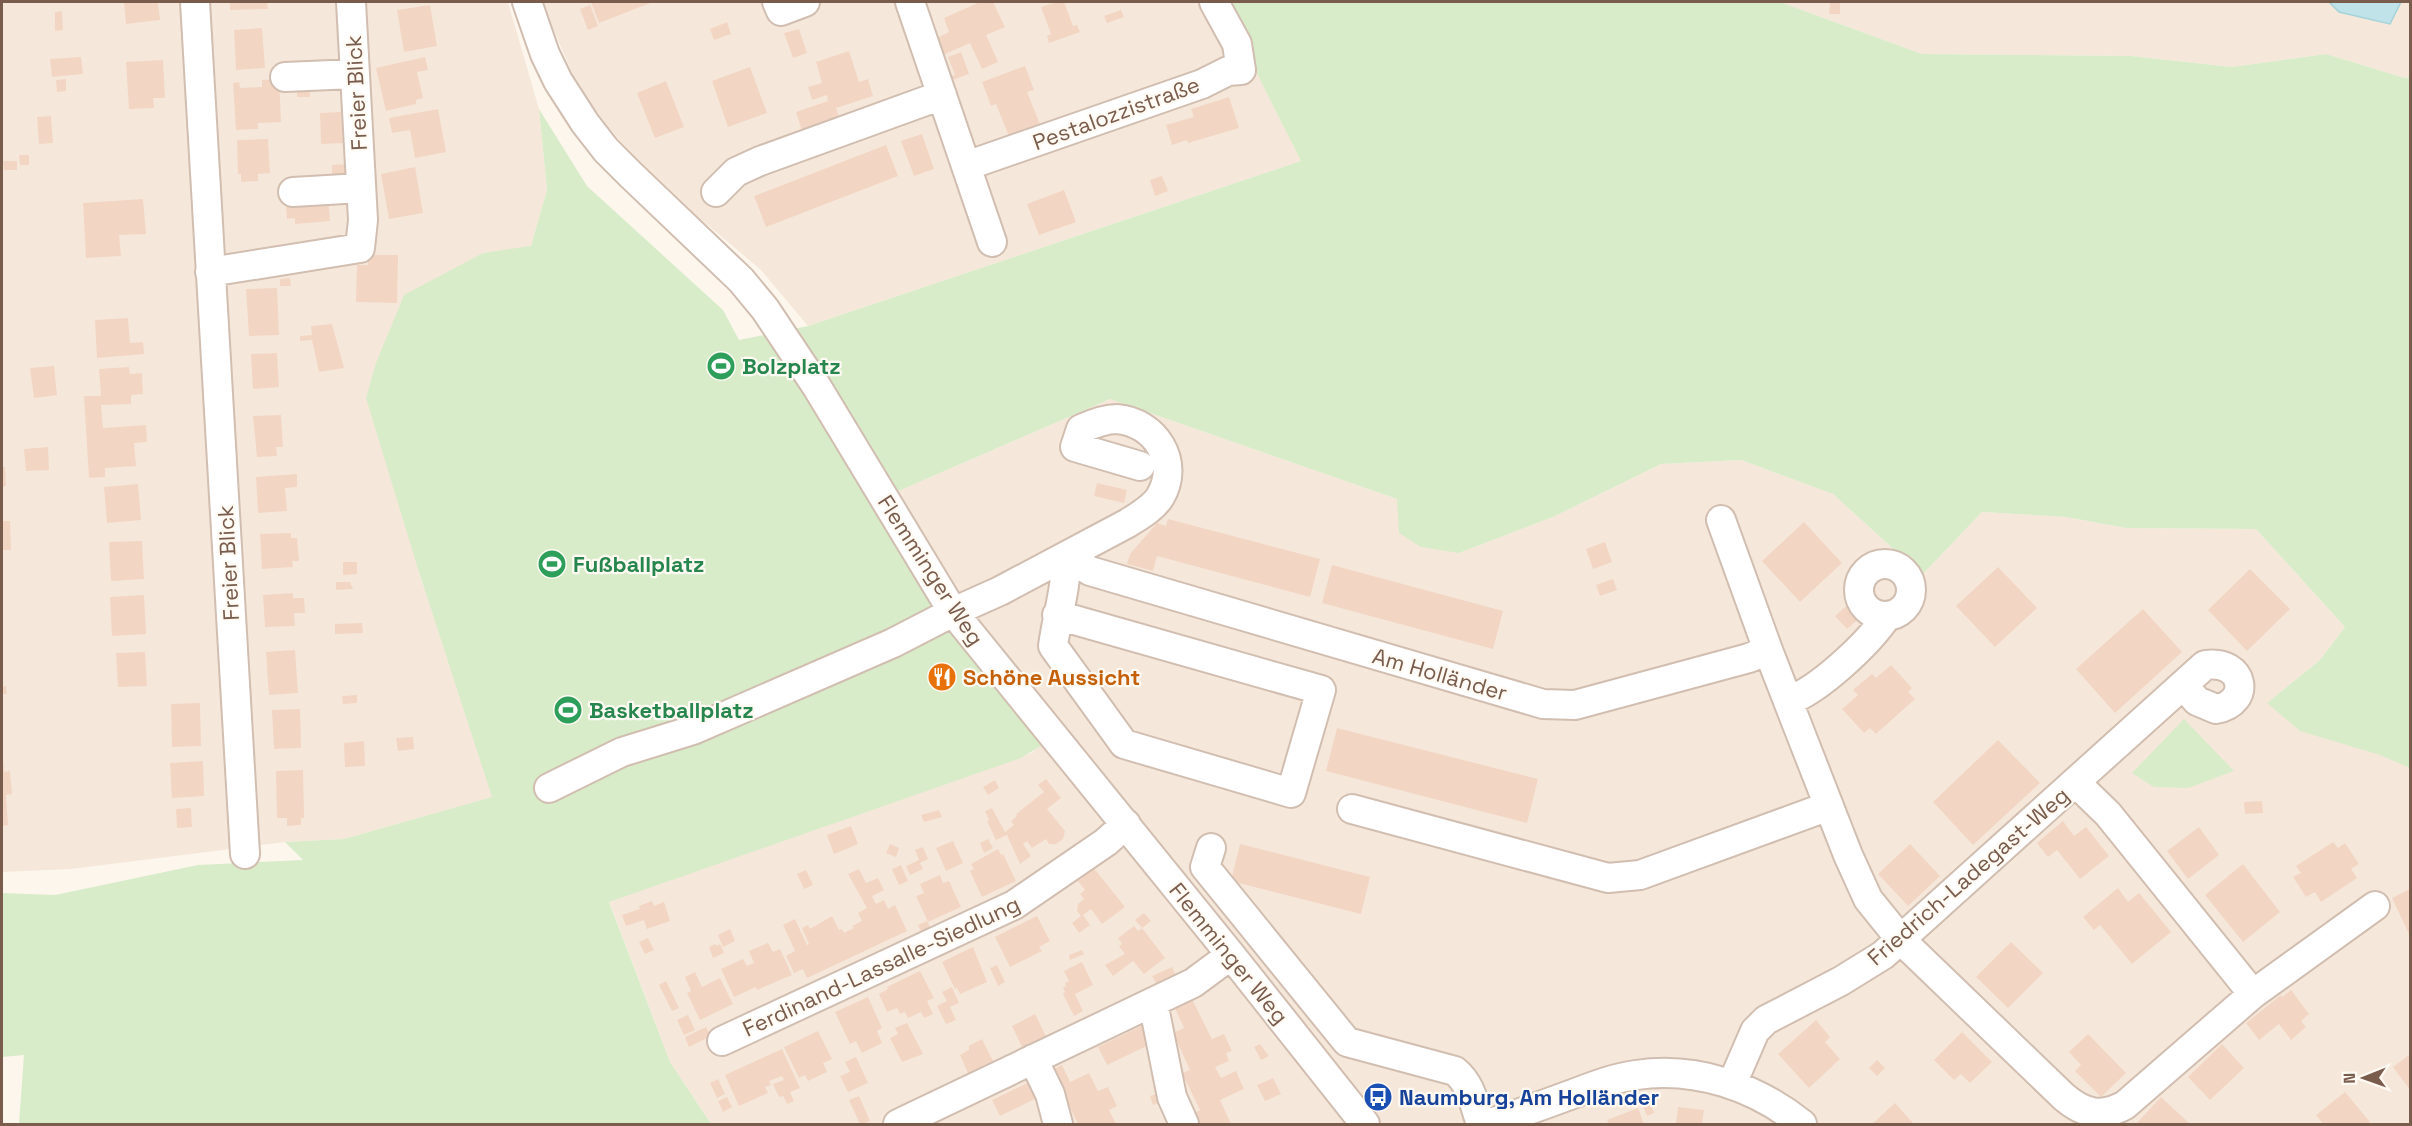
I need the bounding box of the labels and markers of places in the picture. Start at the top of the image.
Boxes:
sports icon: Bolzplatz [705,350,737,382]
place label: Bolzplatz [742,352,841,380]
sports icon: Fußballplatz [536,548,568,580]
place label: Fußballplatz [573,550,704,578]
restaurant icon: Schöne Aussicht [926,661,958,693]
place label: Schöne Aussicht [963,663,1140,691]
sports icon: Basketballplatz [552,694,584,726]
place label: Basketballplatz [589,696,754,724]
bus stop icon: Naumburg, Am Holländer [1362,1081,1394,1113]
place label: Naumburg, Am Holländer [1399,1083,1659,1111]

